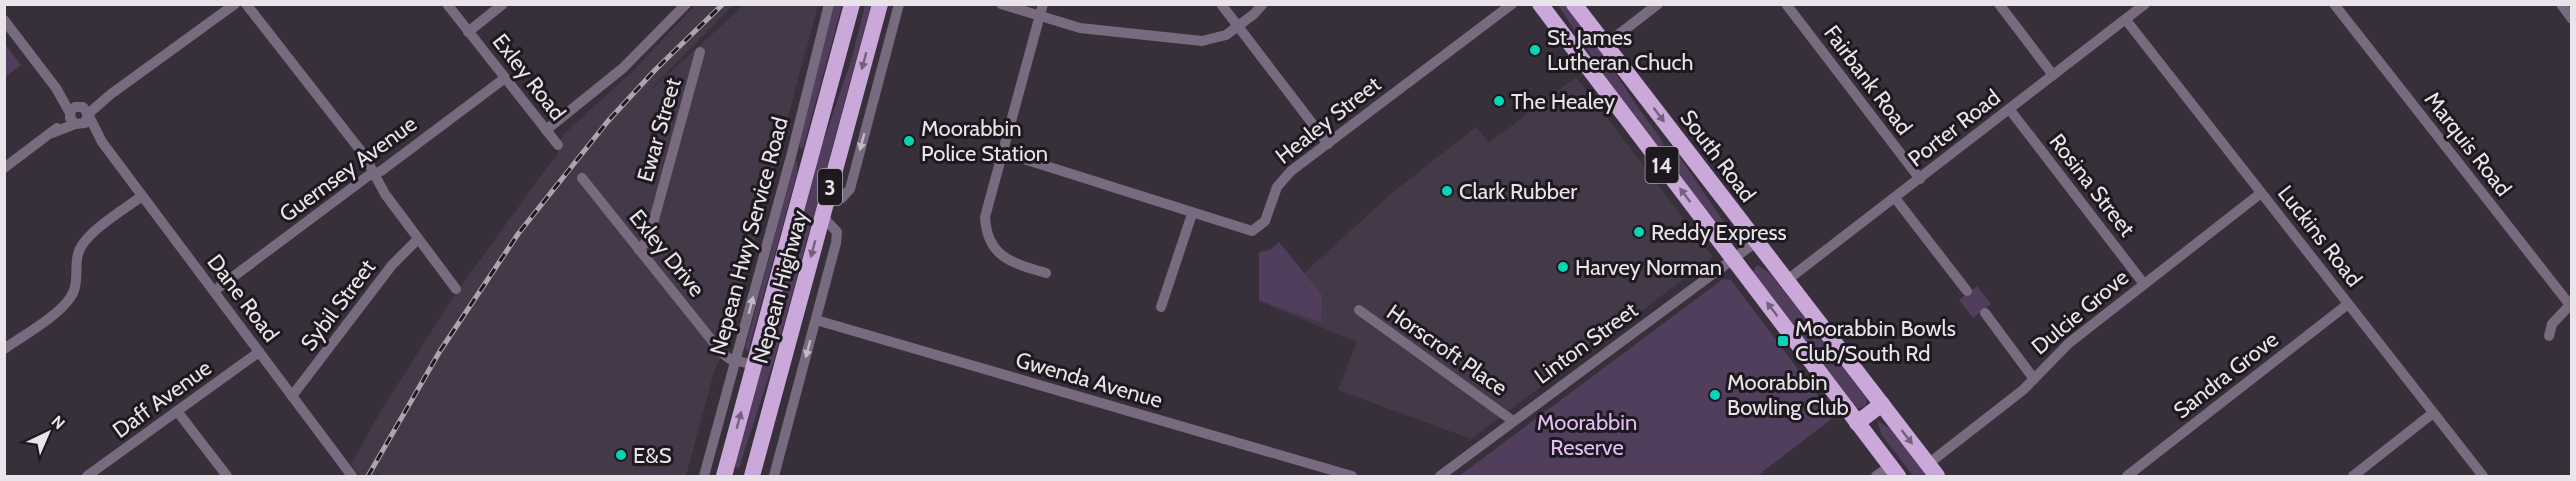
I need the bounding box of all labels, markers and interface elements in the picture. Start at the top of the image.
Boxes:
street label: Fairbank Road [1818,20,1918,140]
place label: St. James Lutheran Chuch [1547,24,1694,76]
street label: Exley Road [487,28,571,126]
marker: St. James Lutheran Chuch [1528,43,1542,57]
one-way arrow [859,52,868,70]
street label: Healey Street [1270,70,1386,169]
street label: Ewar Street [631,74,687,185]
street label: Porter Road [1903,84,2005,172]
street label: Marquis Road [2419,86,2517,202]
place label: The Healey [1511,88,1615,115]
marker: The Healey [1492,94,1506,108]
street label: South Road [1675,105,1761,207]
one-way arrow [1653,108,1665,123]
street label: Guernsey Avenue [274,110,422,228]
street label: Nepean Hwy Service Road [704,114,794,358]
place label: Moorabbin Police Station [921,115,1048,167]
street label: Rosina Street [2043,128,2141,242]
one-way arrow [857,133,866,151]
marker: Moorabbin Police Station [902,134,916,148]
road number: 14 [1646,147,1678,183]
road number: 3 [818,169,842,205]
place label: Clark Rubber [1459,178,1577,205]
street label: Luckins Road [2272,180,2368,292]
marker: Clark Rubber [1440,184,1454,198]
one-way arrow [1679,187,1691,203]
street label: Exley Drive [624,204,710,302]
street label: Nepean Highway [747,207,813,367]
place label: Reddy Express [1651,219,1787,246]
marker: Reddy Express [1632,225,1646,239]
one-way arrow [808,240,817,258]
street label: Dane Road [201,249,285,347]
street label: Sybil Street [295,254,381,356]
place label: Harvey Norman [1575,254,1722,281]
marker: Harvey Norman [1556,260,1570,274]
street label: Dulcie Grove [2026,264,2134,360]
one-way arrow [747,295,756,313]
street label: Linton Street [1529,296,1643,389]
street label: Horscroft Place [1382,299,1512,401]
one-way arrow [1766,302,1778,317]
place label: Moorabbin Bowls Club/South Rd [1795,315,1956,367]
street label: Sandra Grove [2168,326,2284,424]
marker: Moorabbin Bowls Club/South Rd [1776,334,1790,348]
one-way arrow [803,340,812,358]
street label: Gwenda Avenue [1012,346,1166,414]
street label: Daff Avenue [107,354,217,444]
place label: Moorabbin Bowling Club [1727,369,1849,421]
marker: Moorabbin Bowling Club [1708,388,1722,402]
north arrow [18,403,78,463]
park label: Moorabbin Reserve [1537,409,1637,461]
one-way arrow [735,411,744,429]
text: N [47,412,69,433]
one-way arrow [1901,430,1913,445]
place label: E&S [633,442,672,469]
marker: E&S [614,448,628,462]

